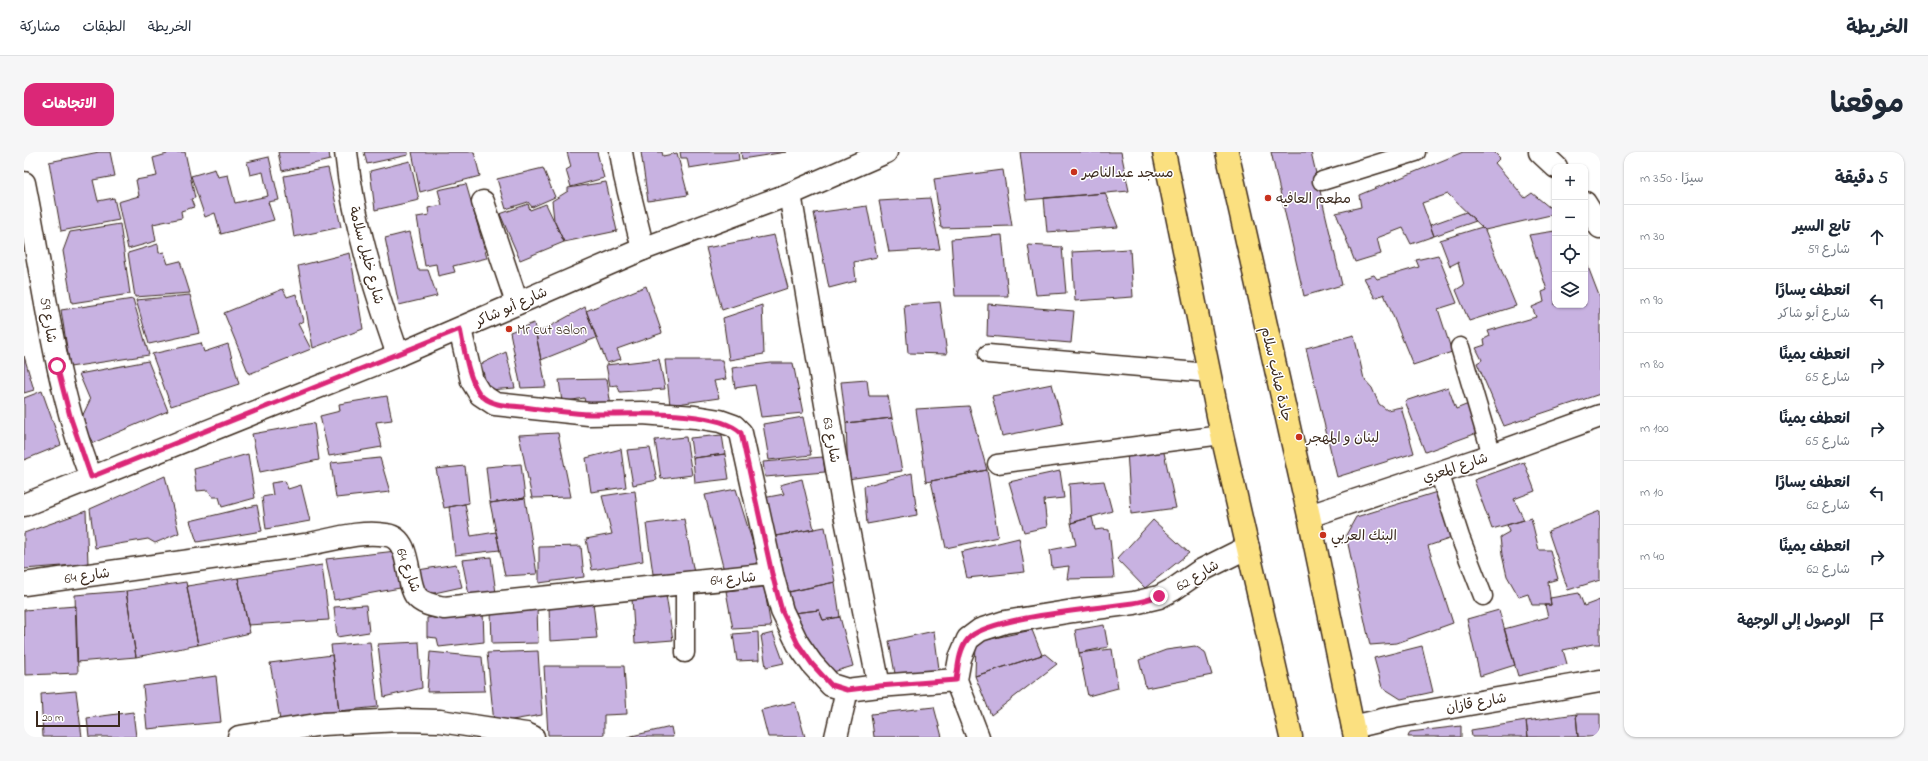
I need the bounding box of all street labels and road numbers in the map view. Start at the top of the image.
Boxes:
street label: شارع خليل سلامة [342,204,389,307]
street label: شارع أبو شاكر [471,282,551,333]
street label: شارع 59 [34,296,61,345]
street label: جادة صائب سلام [1254,325,1297,424]
street label: شارع 63 [816,416,845,465]
street label: شارع المعري [1420,448,1491,489]
street label: شارع 64 [390,545,425,596]
street label: شارع 62 [1172,555,1223,597]
street label: شارع 64 [63,563,111,590]
street label: شارع 64 [709,567,757,592]
street label: شارع قازان [1444,688,1508,719]

